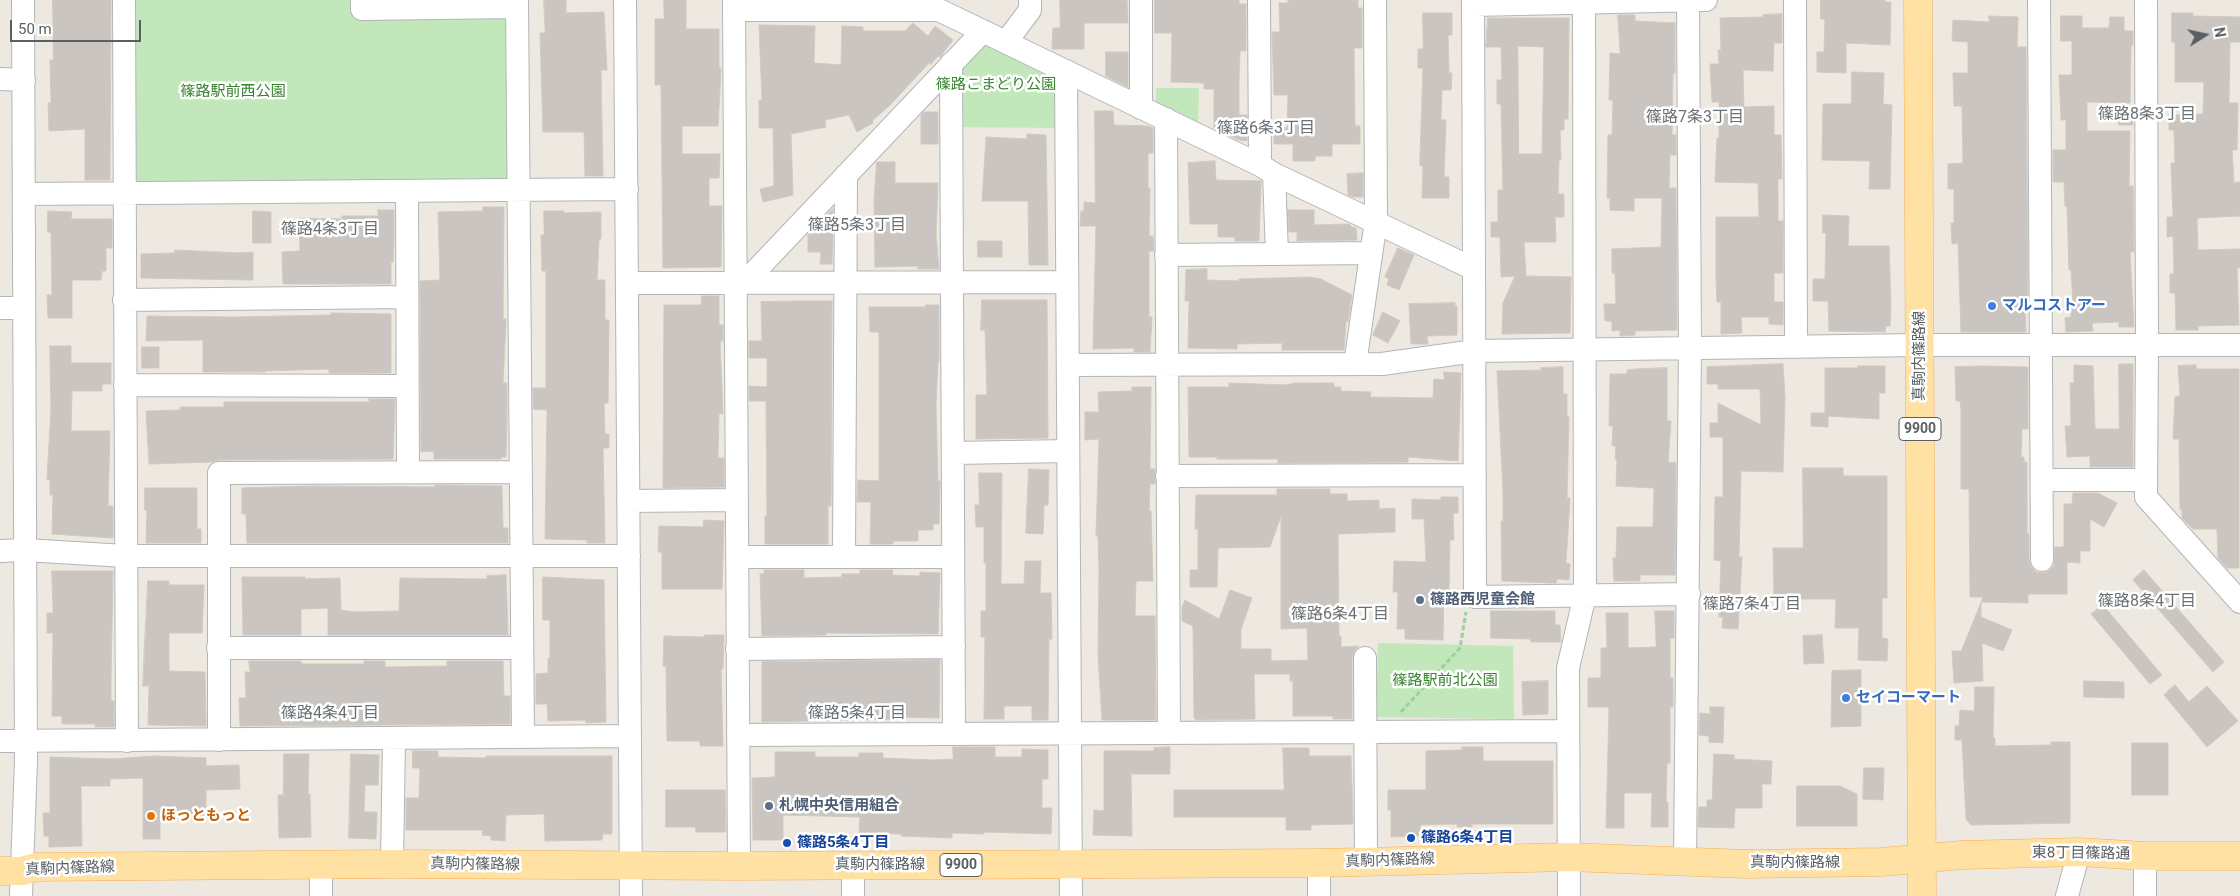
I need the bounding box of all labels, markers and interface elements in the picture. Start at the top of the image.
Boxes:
scale bar [12,10,144,42]
north arrow [2180,10,2230,60]
text: 50 m [18,20,52,38]
text: N [2211,26,2229,39]
park label: 篠路こまどり公園 [936,76,1056,94]
park label: 篠路駅前西公園 [181,83,285,101]
district label: 篠路8条3丁目 [2098,105,2196,125]
district label: 篠路7条3丁目 [1646,108,1744,128]
district label: 篠路6条3丁目 [1217,119,1315,139]
district label: 篠路5条3丁目 [808,216,906,236]
district label: 篠路4条3丁目 [281,220,379,240]
place label: マルコストアー [2002,297,2106,315]
marker: マルコストアー [1986,300,1998,312]
street label: 真駒内篠路線 [1911,311,1929,401]
road number: 9900 [1899,418,1941,440]
place label: 篠路西児童会館 [1430,591,1535,609]
district label: 篠路8条4丁目 [2098,592,2196,612]
marker: 篠路西児童会館 [1414,594,1426,606]
district label: 篠路7条4丁目 [1703,595,1801,615]
district label: 篠路6条4丁目 [1291,605,1389,625]
park label: 篠路駅前北公園 [1393,672,1497,690]
place label: セイコーマート [1856,689,1961,707]
marker: セイコーマート [1840,692,1852,704]
district label: 篠路4条4丁目 [281,704,379,724]
district label: 篠路5条4丁目 [808,704,906,724]
place label: 札幌中央信用組合 [779,797,899,815]
marker: 札幌中央信用組合 [763,800,775,812]
place label: ほっともっと [161,807,251,825]
marker: ほっともっと [145,810,157,822]
place label: 篠路6条4丁目 [1421,829,1513,847]
marker: 篠路6条4丁目 [1405,832,1417,844]
place label: 篠路5条4丁目 [797,834,889,852]
marker: 篠路5条4丁目 [781,837,793,849]
street label: 東8丁目篠路通 [2032,844,2130,864]
street label: 真駒内篠路線 [1345,850,1435,872]
road number: 9900 [940,854,982,876]
street label: 真駒内篠路線 [1750,854,1840,872]
street label: 真駒内篠路線 [430,855,520,875]
street label: 真駒内篠路線 [835,856,925,874]
street label: 真駒内篠路線 [25,858,115,880]

